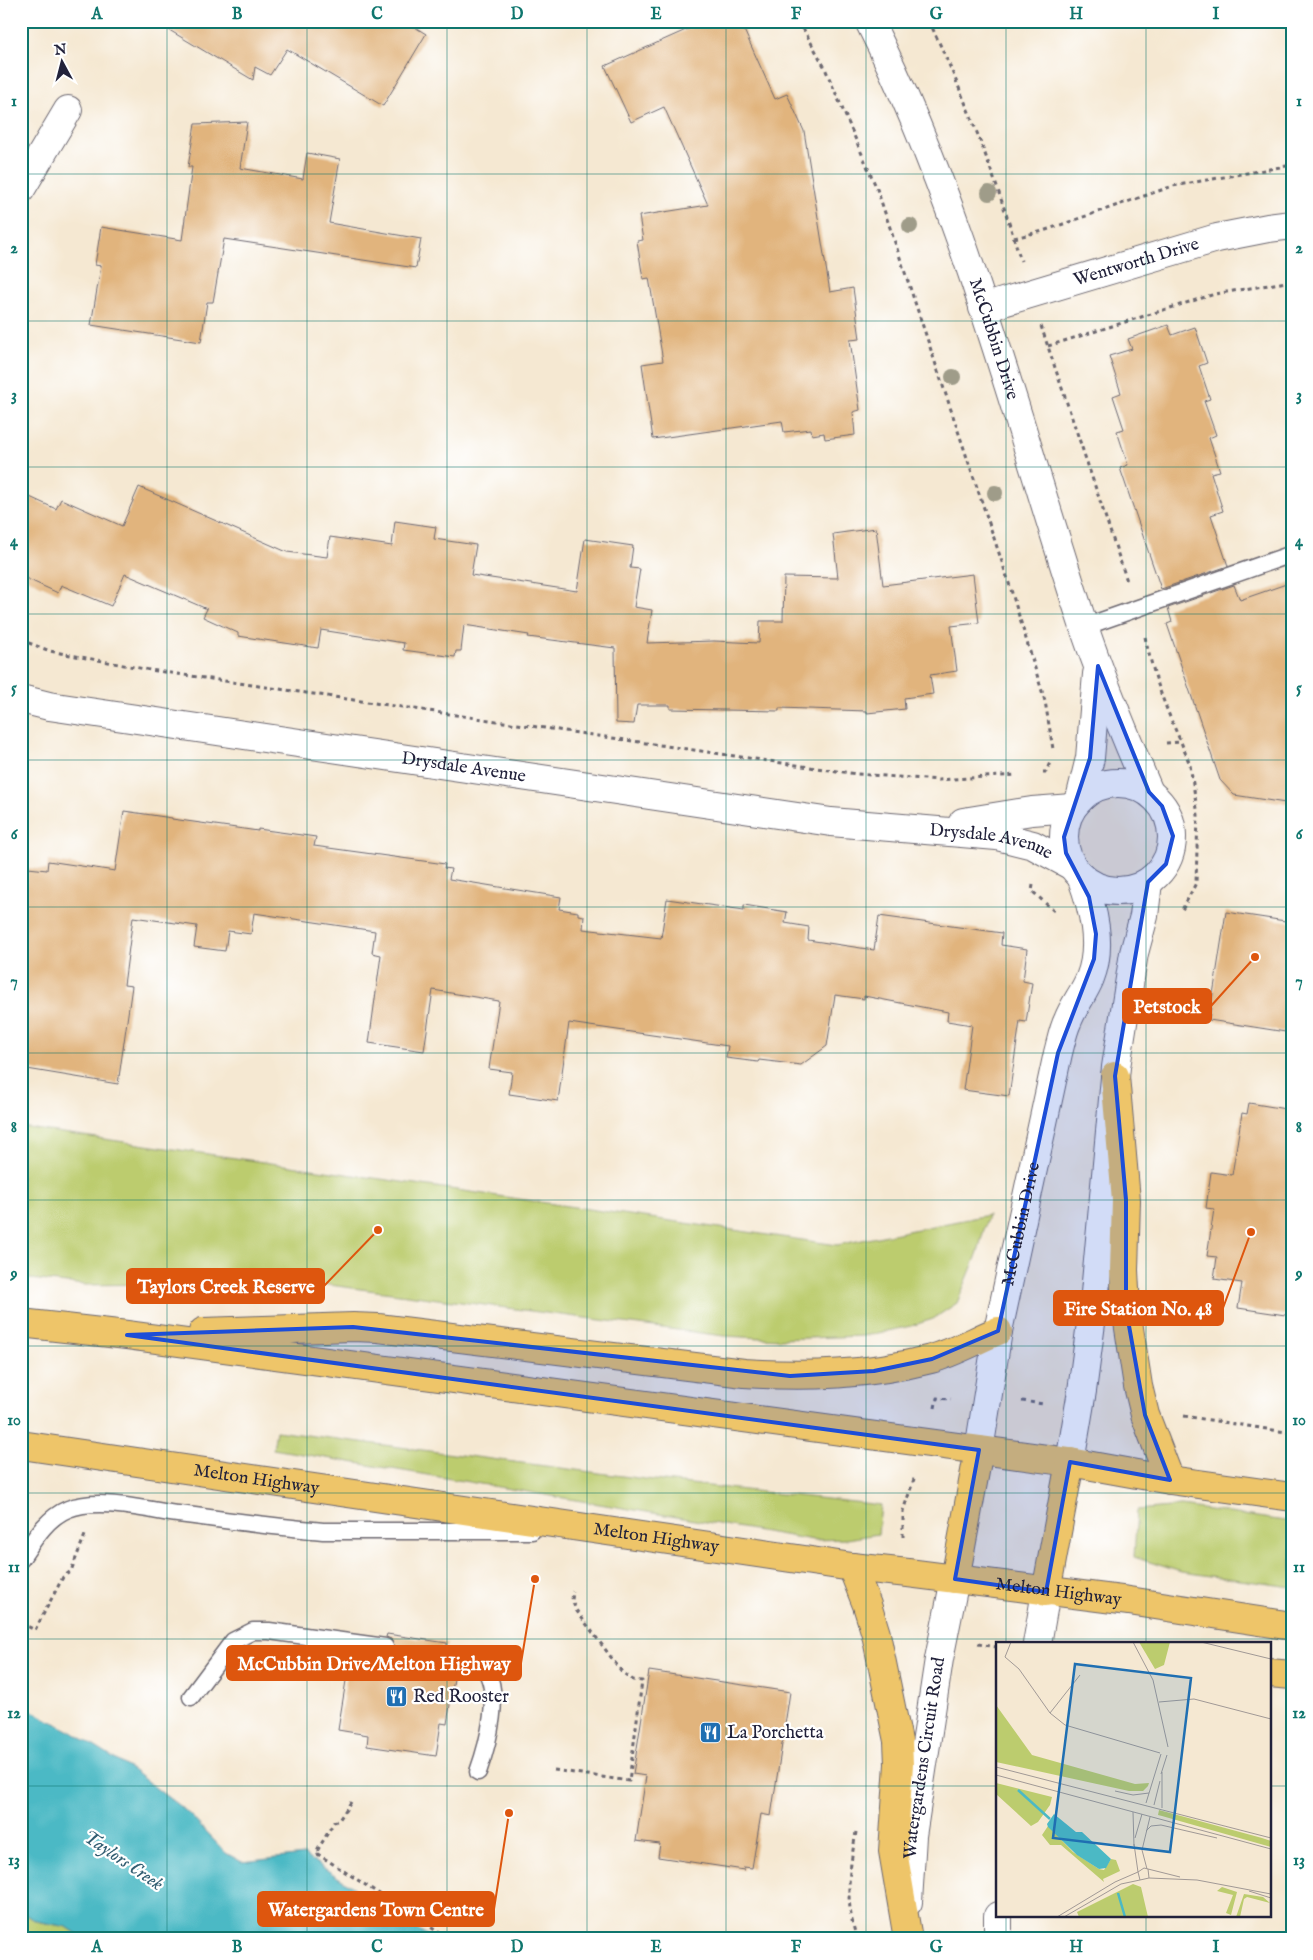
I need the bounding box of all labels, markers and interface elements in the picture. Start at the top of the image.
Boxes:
text: A [91,5,104,25]
text: B [232,5,243,25]
text: C [371,5,383,25]
text: D [511,5,524,25]
text: E [650,5,662,25]
text: F [791,5,802,25]
text: G [930,5,943,25]
text: H [1069,5,1083,25]
text: I [1213,5,1220,25]
north arrow [38,38,88,88]
text: N [52,40,68,60]
text: 1 [11,92,17,112]
text: 1 [1296,92,1302,112]
street label: Wentworth Drive [1071,233,1202,292]
text: 2 [10,239,18,259]
text: 2 [1295,239,1303,259]
street label: McCubbin Drive [963,275,1024,403]
text: 3 [11,386,17,406]
text: 3 [1296,386,1302,406]
text: 4 [10,532,19,552]
text: 4 [1295,532,1304,552]
text: 5 [11,679,17,699]
text: 5 [1296,679,1302,699]
street label: Drysdale Avenue [400,747,527,788]
street label: Drysdale Avenue [928,819,1057,865]
text: 6 [11,825,19,845]
text: 6 [1296,825,1304,845]
text: 7 [10,972,18,992]
text: 7 [1295,972,1303,992]
callout: Petstock [1123,989,1211,1023]
text: Petstock [1133,996,1202,1020]
text: 8 [11,1118,17,1138]
text: 8 [1296,1118,1302,1138]
street label: McCubbin Drive [997,1160,1046,1288]
text: 9 [10,1265,18,1285]
text: 9 [1295,1265,1303,1285]
callout: Taylors Creek Reserve [127,1269,324,1303]
text: Taylors Creek Reserve [136,1276,315,1300]
callout: Fire Station No. 48 [1054,1291,1223,1325]
text: Fire Station No. 48 [1064,1298,1212,1322]
text: 10 [7,1411,21,1431]
text: 10 [1292,1411,1306,1431]
street label: Melton Highway [192,1459,321,1500]
street label: Melton Highway [592,1518,721,1559]
text: 11 [8,1558,20,1578]
text: 11 [1293,1558,1305,1578]
street label: Melton Highway [994,1573,1123,1611]
inset map [996,1642,1270,1918]
callout: McCubbin Drive/Melton Highway [227,1646,521,1680]
text: McCubbin Drive/Melton Highway [237,1653,511,1677]
street label: Watergardens Circuit Road [899,1655,951,1860]
restaurant icon: Red Rooster [385,1685,409,1709]
place label: Red Rooster [413,1686,509,1709]
text: 12 [7,1704,21,1724]
text: 12 [1292,1704,1306,1724]
restaurant icon: La Porchetta [699,1721,723,1745]
place label: La Porchetta [727,1722,824,1745]
water label: Taylors Creek [78,1826,168,1897]
text: 13 [8,1851,20,1871]
text: 13 [1293,1851,1305,1871]
callout: Watergardens Town Centre [258,1892,494,1926]
text: Watergardens Town Centre [267,1899,484,1923]
text: A [91,1938,104,1958]
text: B [232,1938,243,1958]
text: C [371,1938,383,1958]
text: D [511,1938,524,1958]
text: E [650,1938,662,1958]
text: F [791,1938,802,1958]
text: G [930,1938,943,1958]
text: H [1069,1938,1083,1958]
text: I [1213,1938,1220,1958]

